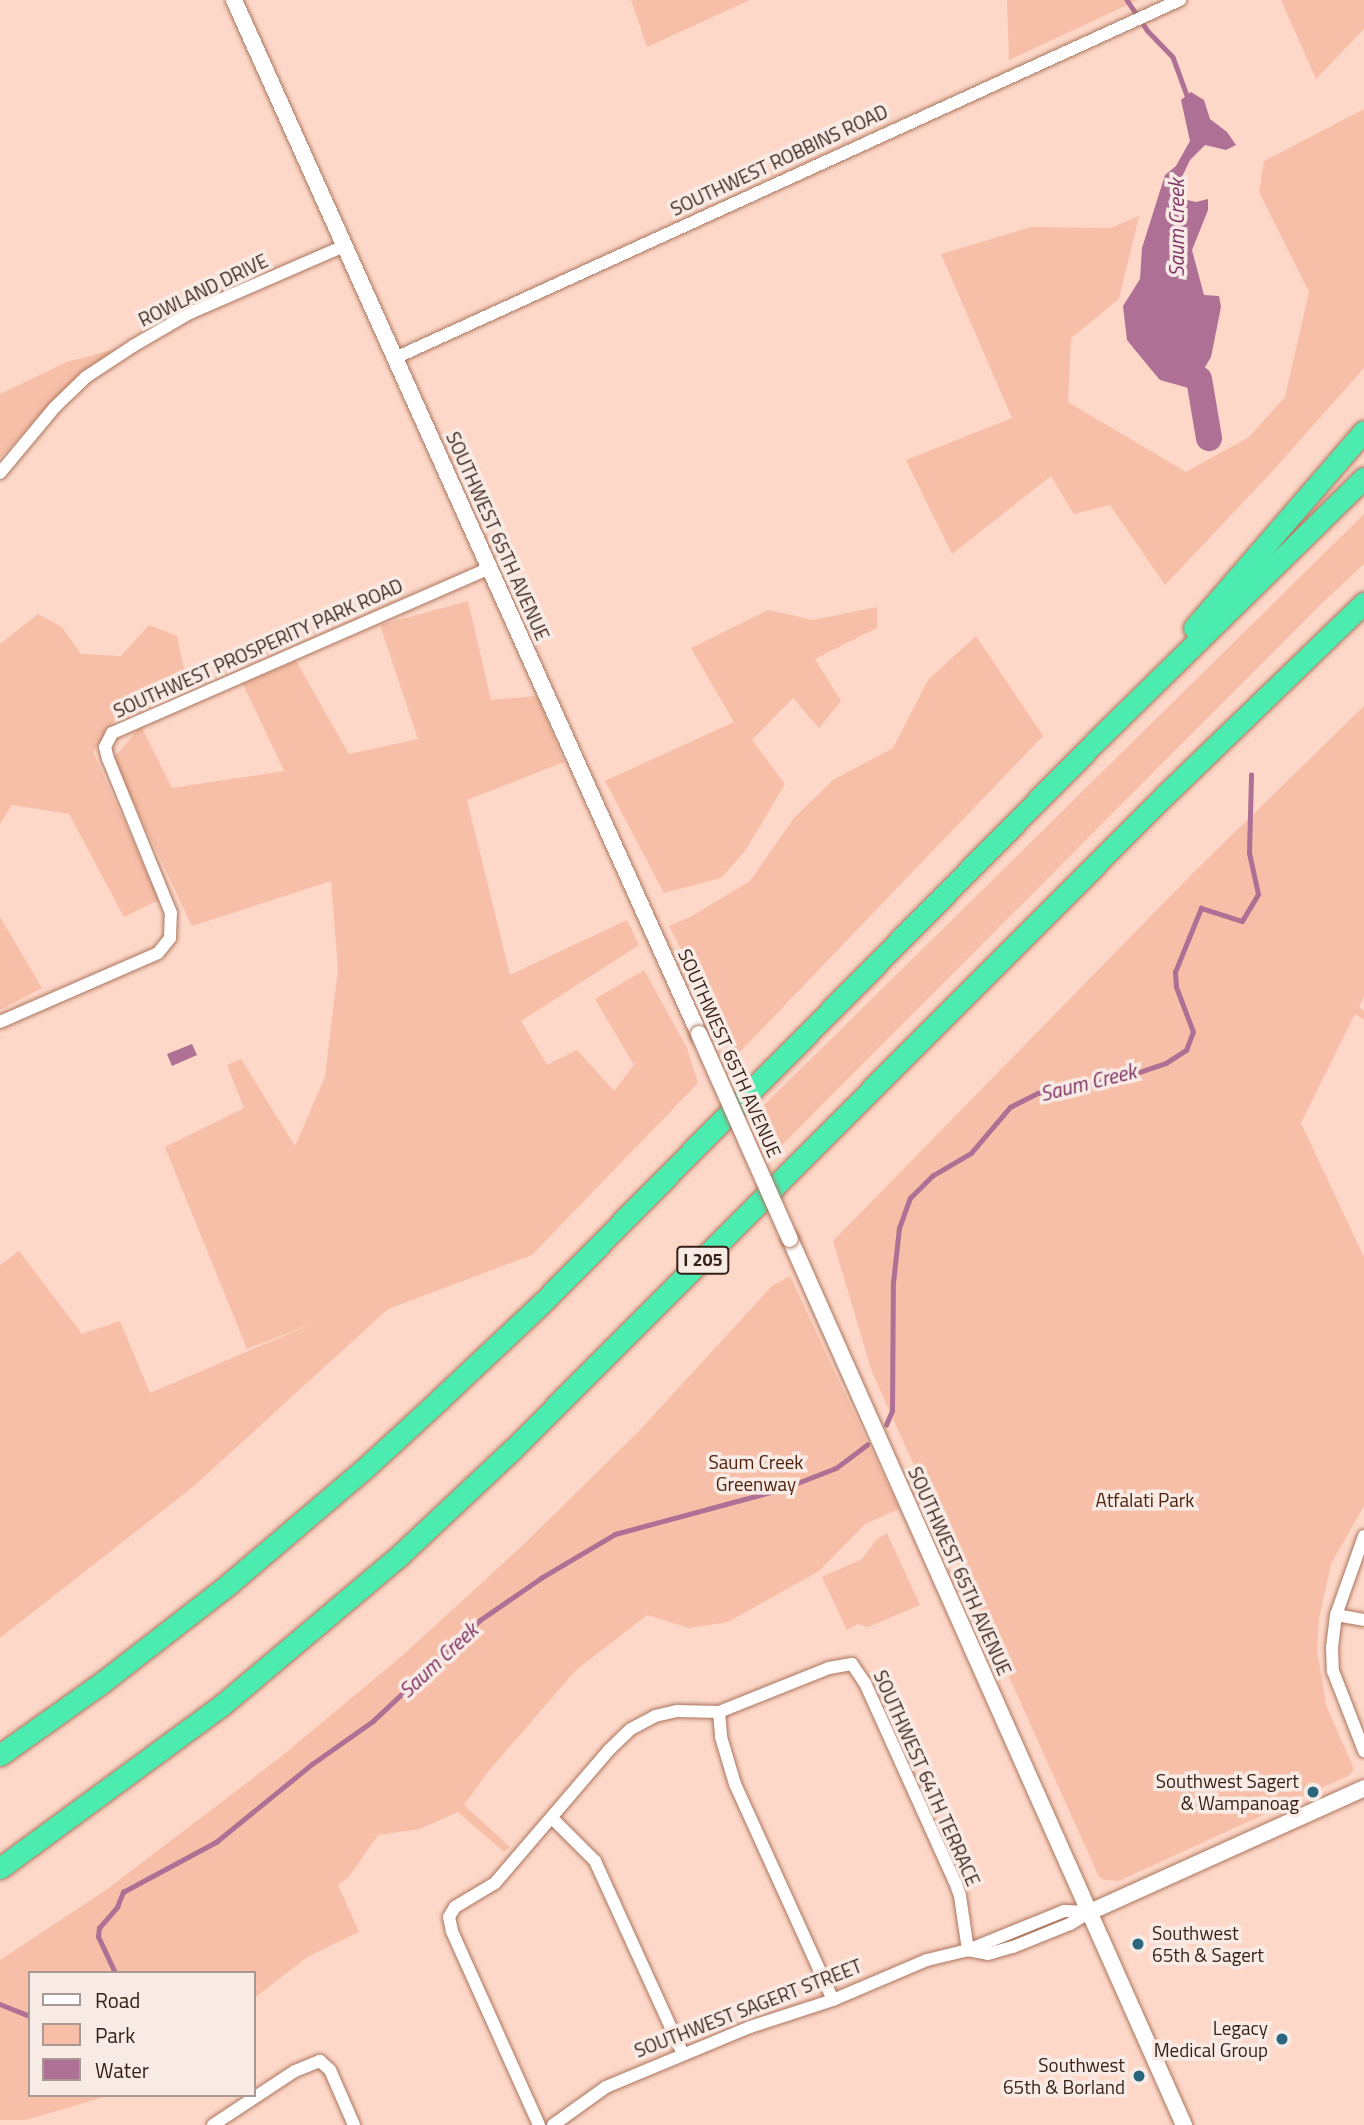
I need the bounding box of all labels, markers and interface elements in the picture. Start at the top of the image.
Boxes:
street label: SOUTHWEST ROBBINS ROAD [667,100,891,220]
water label: Saum Creek [1163,179,1189,277]
street label: ROWLAND DRIVE [135,249,271,331]
street label: SOUTHWEST 65TH AVENUE [442,428,554,644]
street label: SOUTHWEST PROSPERITY PARK ROAD [110,574,406,722]
street label: SOUTHWEST 65TH AVENUE [674,945,786,1161]
water label: Saum Creek [1037,1058,1139,1106]
road number: I 205 [675,1246,731,1274]
park label: Saum Creek Greenway [709,1451,803,1495]
street label: SOUTHWEST 65TH AVENUE [904,1463,1016,1679]
park label: Atfalati Park [1096,1489,1194,1511]
water label: Saum Creek [394,1617,482,1703]
street label: SOUTHWEST 64TH TERRACE [869,1667,985,1889]
place label: Southwest Sagert & Wampanoag [1156,1770,1299,1814]
marker: Southwest Sagert & Wampanoag [1305,1784,1321,1800]
place label: Southwest 65th & Sagert [1152,1922,1264,1966]
marker: Southwest 65th & Sagert [1130,1936,1146,1952]
street label: SOUTHWEST SAGERT STREET [631,1954,865,2062]
legend [28,1971,256,2097]
text: Road [95,1984,140,2016]
place label: Legacy Medical Group [1154,2017,1268,2061]
text: Park [95,2019,135,2051]
marker: Legacy Medical Group [1274,2031,1290,2047]
text: Water [95,2054,149,2086]
place label: Southwest 65th & Borland [1003,2054,1125,2098]
marker: Southwest 65th & Borland [1131,2068,1147,2084]

